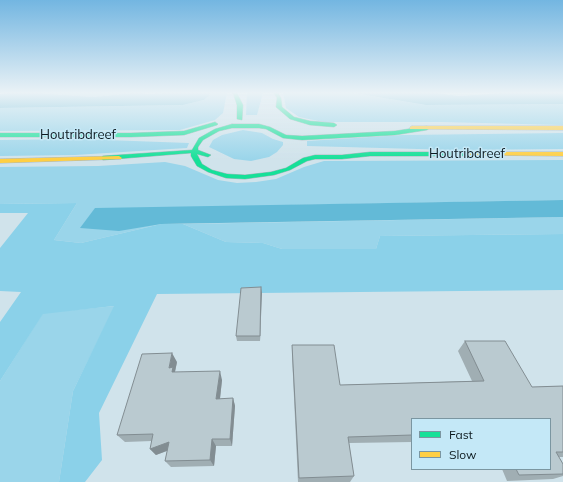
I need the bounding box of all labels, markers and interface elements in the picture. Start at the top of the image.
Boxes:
street label: Houtribdreef [40,127,116,143]
street label: Houtribdreef [429,146,505,162]
legend [411,418,551,470]
text: Fast [449,427,473,442]
text: Slow [449,447,477,462]

